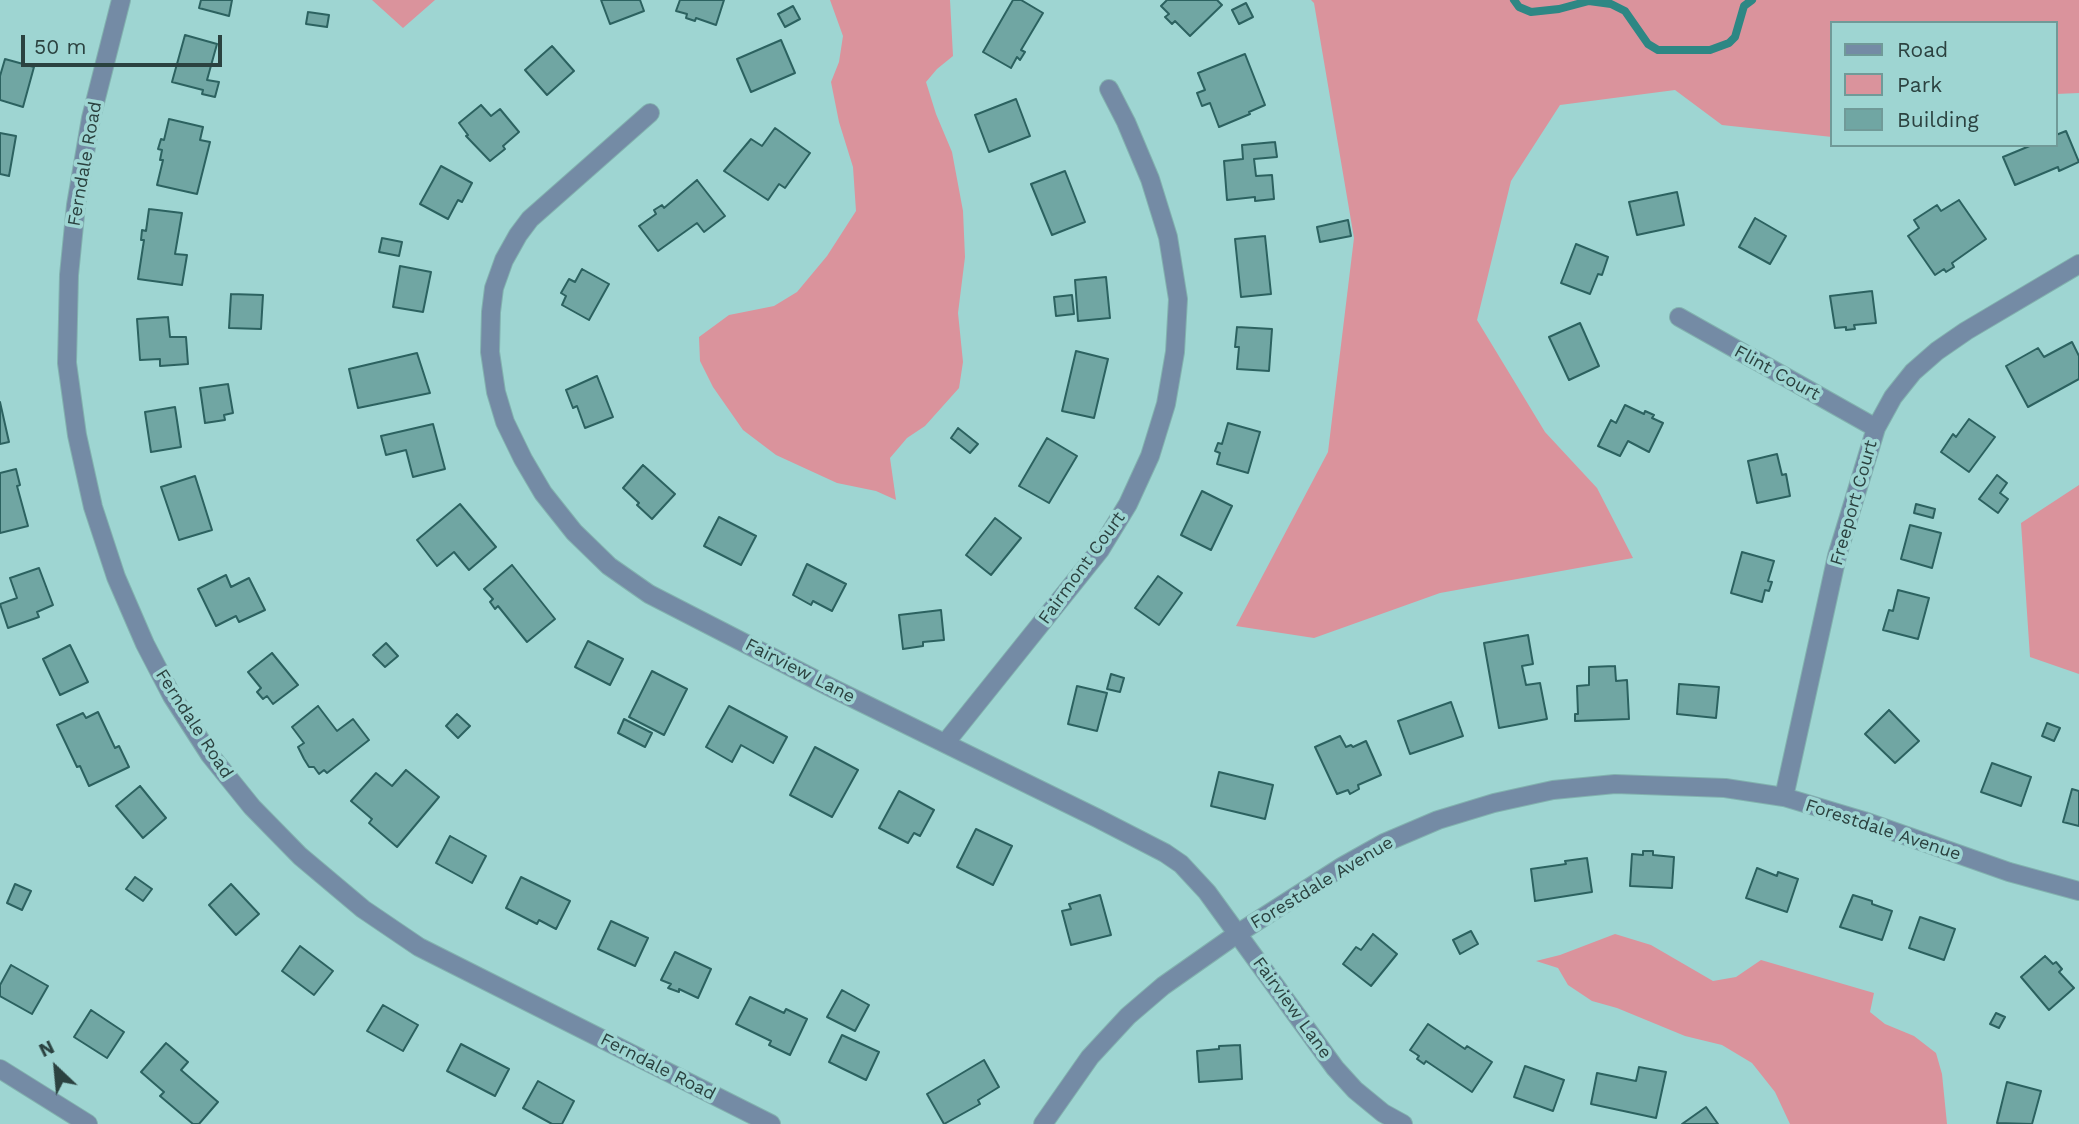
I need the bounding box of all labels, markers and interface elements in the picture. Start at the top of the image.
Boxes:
scale bar [24,21,226,65]
legend [1830,21,2058,147]
text: 50 m [34,34,86,59]
text: Road [1897,37,1948,62]
text: Park [1897,72,1942,97]
street label: Ferndale Road [63,100,107,228]
text: Building [1897,107,1979,132]
street label: Flint Court [1730,341,1824,405]
street label: Freeport Court [1826,438,1882,568]
street label: Fairmont Court [1034,508,1130,628]
street label: Fairview Lane [741,634,859,708]
street label: Ferndale Road [151,665,237,783]
street label: Forestdale Avenue [1802,795,1964,865]
street label: Forestdale Avenue [1247,832,1397,934]
street label: Fairview Lane [1248,953,1336,1063]
street label: Ferndale Road [597,1029,719,1105]
north arrow [21,1033,91,1103]
text: N [35,1035,58,1062]

